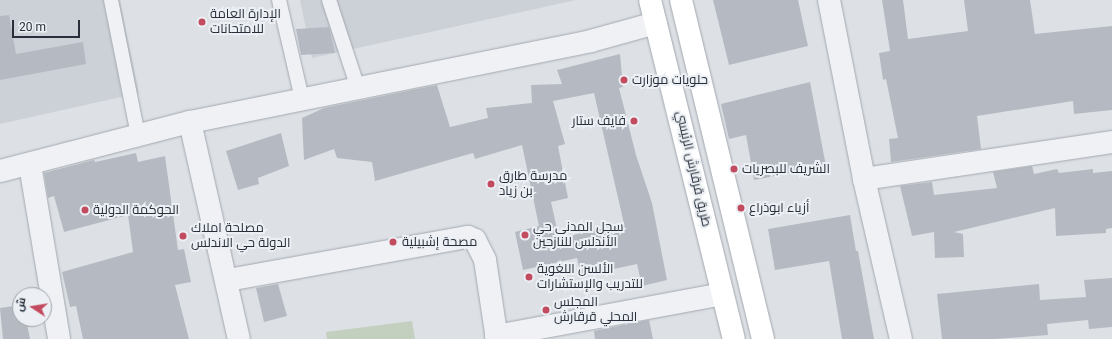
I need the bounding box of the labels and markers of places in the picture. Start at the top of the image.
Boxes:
place label: الإدارة العامة للامتحانات [210,7,281,38]
marker: الإدارة العامة للامتحانات [197,17,207,27]
place label: حلويات موزارت [632,72,708,88]
marker: حلويات موزارت [619,75,629,85]
place label: فايف ستار [572,113,626,129]
marker: فايف ستار [629,116,639,126]
place label: الشريف للبصريات [742,161,830,177]
marker: الشريف للبصريات [729,164,739,174]
place label: مدرسة طارق بن زياد [499,169,567,200]
marker: مدرسة طارق بن زياد [486,179,496,189]
place label: أزياء ابوذراع [749,200,809,216]
place label: الحوكمة الدولية [93,202,179,218]
marker: أزياء ابوذراع [736,203,746,213]
marker: الحوكمة الدولية [80,205,90,215]
place label: سجل المدني حي الأندلس للنازحين [533,220,624,251]
place label: مصلحة املاك الدولة حي الاندلس [191,221,290,252]
marker: سجل المدني حي الأندلس للنازحين [520,230,530,240]
marker: مصلحة املاك الدولة حي الاندلس [178,231,188,241]
place label: مصحة إشبيلية [402,234,477,250]
marker: مصحة إشبيلية [387,236,399,248]
place label: الألسن اللغوية للتدريب والإستشارات [537,262,643,293]
marker: الألسن اللغوية للتدريب والإستشارات [524,272,534,282]
place label: المجلس المحلي قرقارش [554,295,637,326]
marker: المجلس المحلي قرقارش [541,305,551,315]

